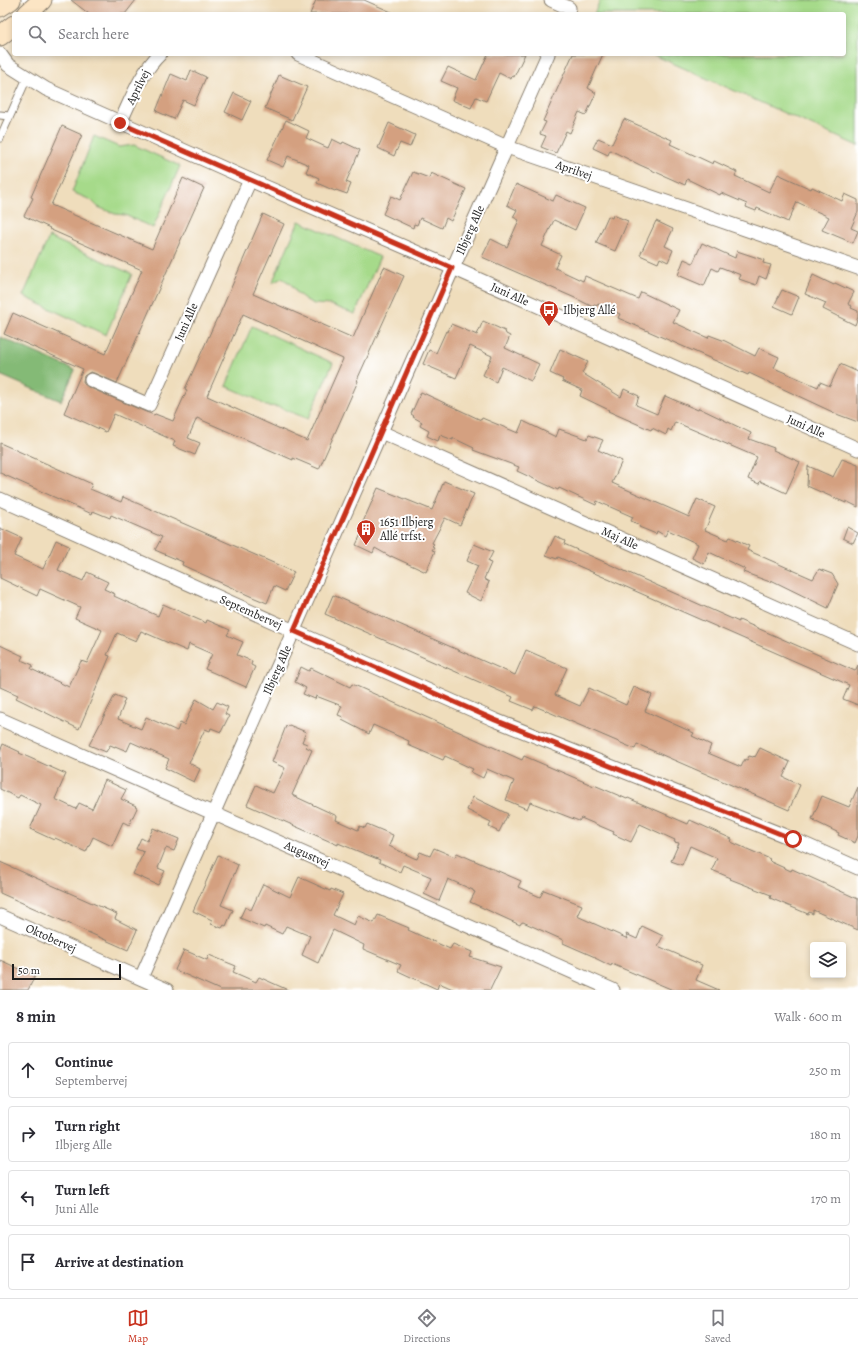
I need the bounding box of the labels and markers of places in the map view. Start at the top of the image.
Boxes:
bus stop icon: Ilbjerg Allé [538,299,560,327]
place label: Ilbjerg Allé [563,302,616,318]
place label: 1651 Ilbjerg Allé trfst. [379,514,434,544]
building icon: 1651 Ilbjerg Allé trfst. [355,518,377,546]

